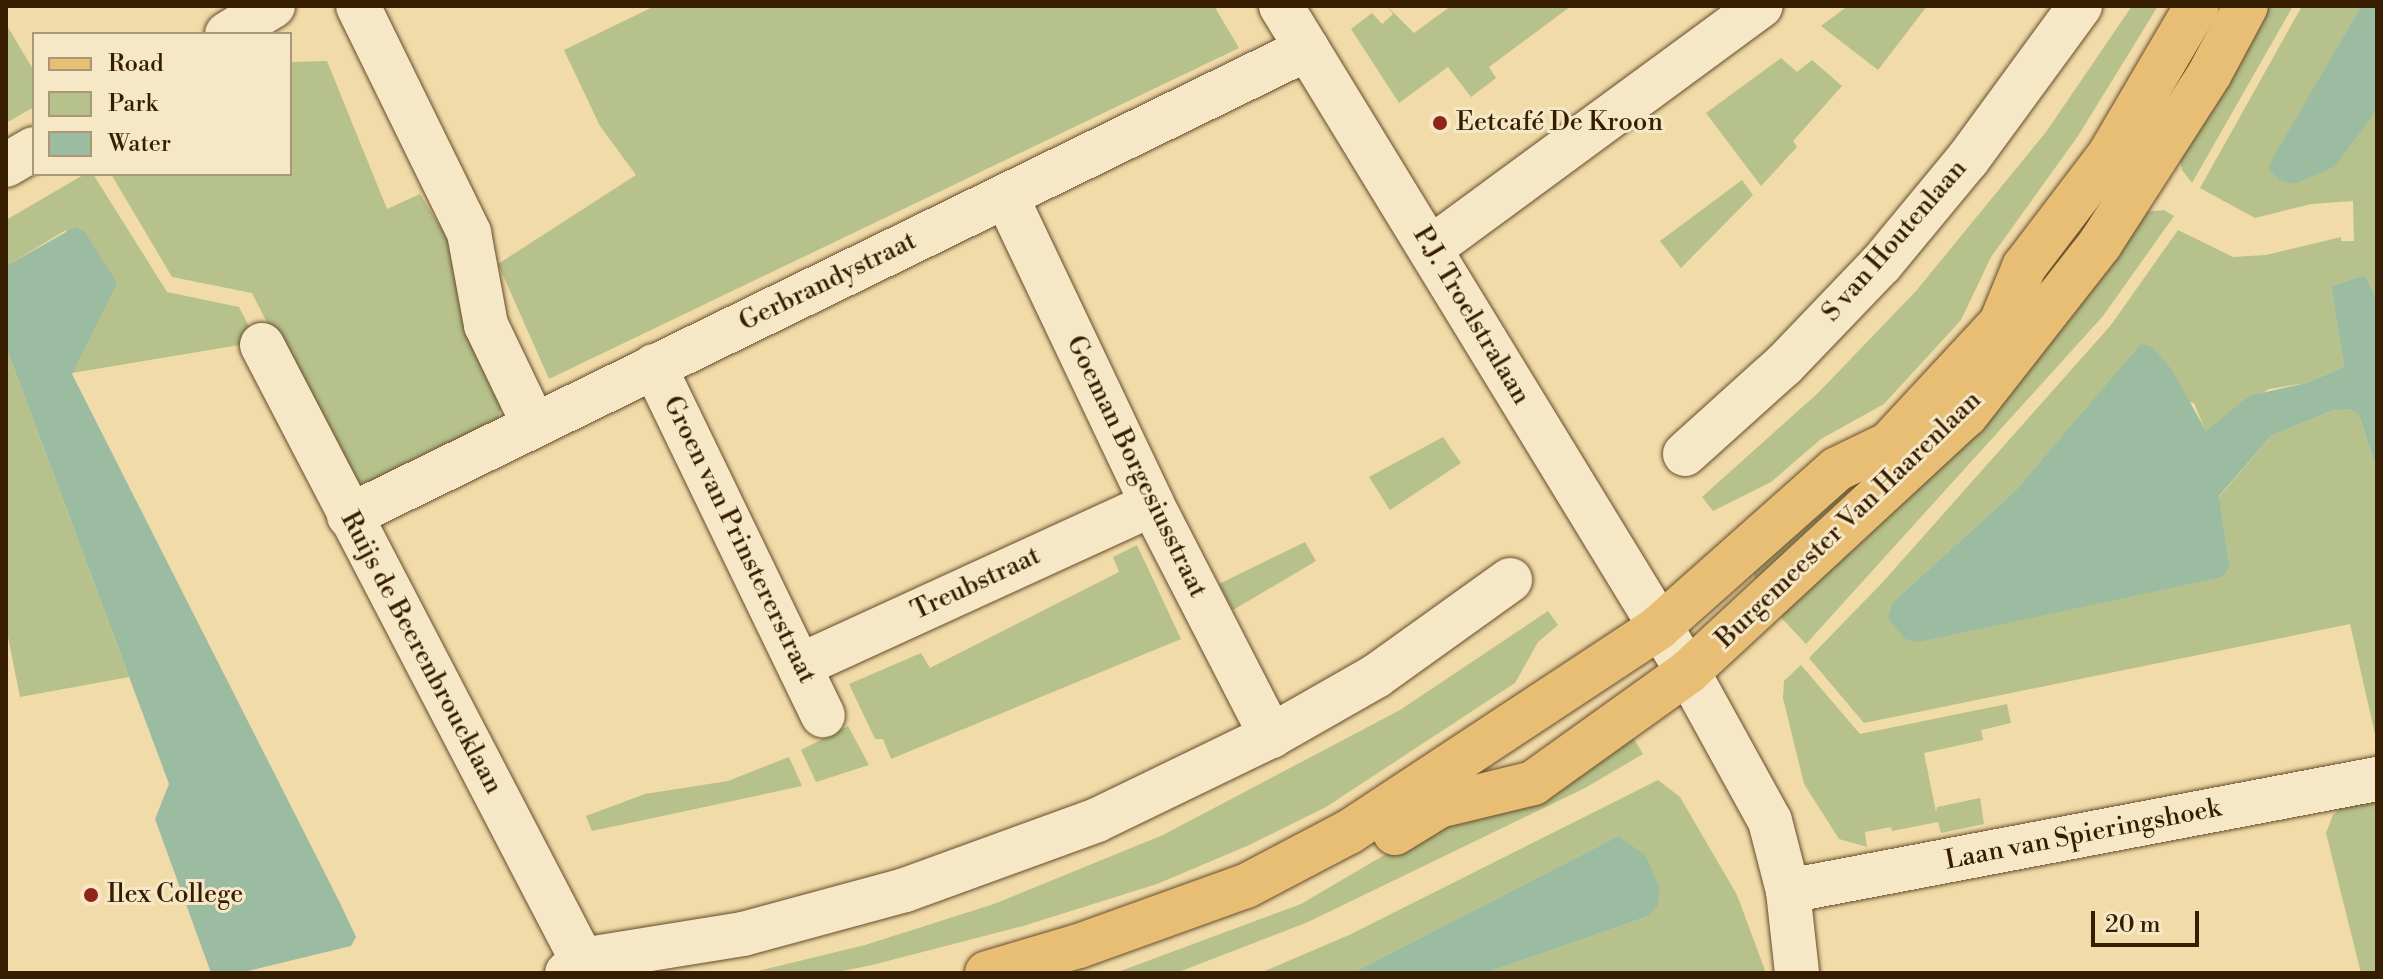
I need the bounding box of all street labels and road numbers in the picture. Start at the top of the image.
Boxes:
street label: S van Houtenlaan [1816,154,1974,328]
street label: P.J. Troelstralaan [1406,221,1536,411]
street label: Gerbrandystraat [734,226,922,338]
street label: Goeman Borgesiusstraat [1059,331,1213,603]
street label: Burgemeester Van Haarenlaan [1710,385,1988,655]
street label: Groen van Prinstererstraat [656,391,822,689]
street label: Ruijs de Beerenbroucklaan [333,507,509,799]
street label: Treubstraat [907,541,1045,627]
street label: Laan van Spieringshoek [1942,793,2224,877]

